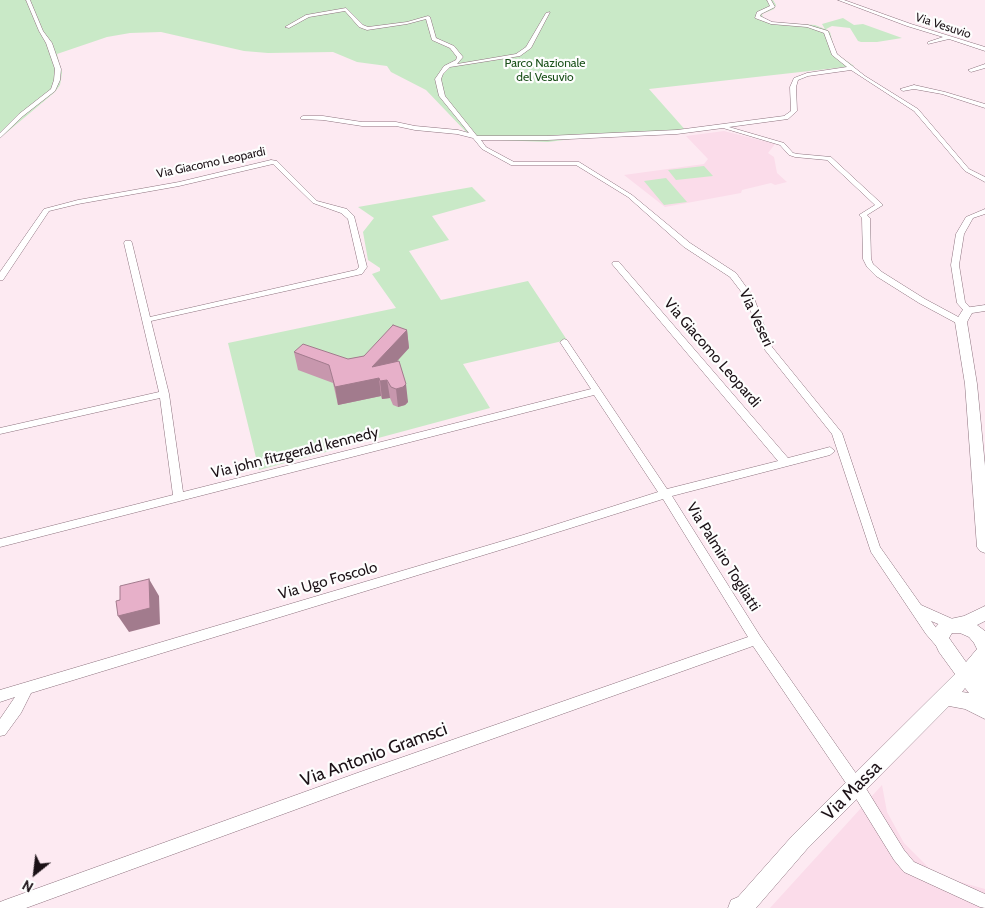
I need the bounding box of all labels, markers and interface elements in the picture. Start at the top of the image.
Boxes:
street label: Via Vesuvio [913,10,973,42]
park label: Parco Nazionale del Vesuvio [504,56,586,84]
street label: Via Giacomo Leopardi [155,144,267,182]
street label: Via Veseri [735,286,777,350]
street label: Via Giacomo Leopardi [660,295,764,411]
street label: Via john fitzgerald kennedy [210,424,380,482]
street label: Via Palmiro Togliatti [682,499,764,615]
street label: Via Ugo Foscolo [277,558,379,604]
street label: Via Antonio Gramsci [298,718,450,792]
street label: Via Massa [818,757,886,825]
north arrow [10,848,60,898]
text: N [19,876,36,896]

